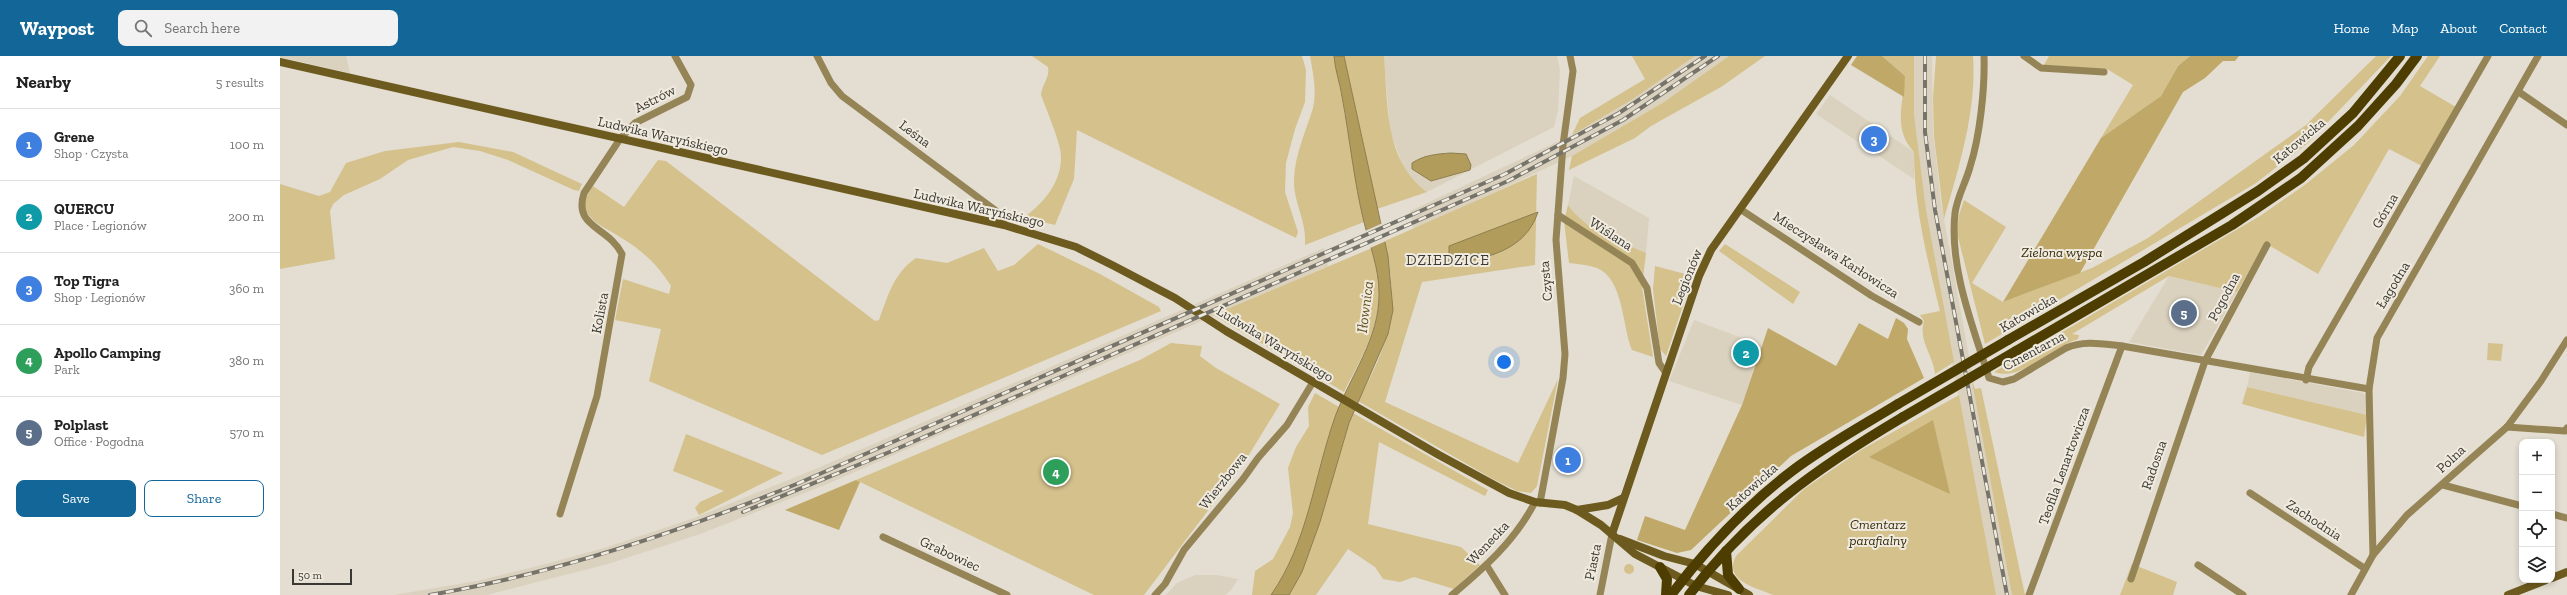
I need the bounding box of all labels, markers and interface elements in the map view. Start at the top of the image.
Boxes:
search box [118,10,398,46]
text: Waypost [20,17,94,40]
icon: search [132,17,154,39]
text: Search here [164,19,240,37]
text: Home [2334,20,2370,37]
text: Map [2392,20,2418,37]
text: About [2440,20,2477,37]
text: Contact [2499,20,2547,37]
text: Nearby [16,72,71,92]
text: 5 results [216,75,264,90]
street label: Astrów [632,81,679,117]
street label: Ludwika Waryńskiego [596,113,730,159]
street label: Katowicka [2269,114,2329,168]
street label: Leśna [896,117,934,151]
pin: 3 [1861,124,1887,154]
text: Grene [54,128,94,146]
text: 1 [26,137,32,152]
text: 100 m [230,137,264,152]
text: Shop · Czysta [54,146,128,161]
street label: Ludwika Waryńskiego [912,185,1046,231]
street label: Górna [2368,190,2402,232]
text: QUERCU [54,200,114,218]
street label: Mieczysława Karłowicza [1770,208,1902,302]
text: 2 [26,209,32,224]
text: 200 m [228,209,264,224]
street label: Wiślana [1586,214,1636,254]
text: Place · Legionów [54,218,147,233]
park label: Zielona wyspa [2021,244,2103,261]
street label: Legionów [1668,246,1706,307]
district label: DZIEDZICE [1406,251,1490,269]
street label: Łagodna [2372,258,2414,312]
street label: Czysta [1536,260,1556,302]
street label: Pogodna [2204,270,2244,324]
text: Top Tigra [54,272,119,290]
water label: Iłownica [1353,280,1377,334]
text: 3 [26,281,32,296]
text: 360 m [229,281,264,296]
text: Shop · Legionów [54,290,145,305]
street label: Katowicka [1996,290,2060,336]
street label: Kolista [588,291,612,335]
pin: 5 [2171,298,2197,328]
street label: Ludwika Waryńskiego [1213,302,1337,386]
street label: Cmentarna [2000,327,2068,375]
pin: 2 [1733,338,1759,368]
text: Apollo Camping [54,344,161,362]
your location [1494,352,1514,372]
text: 4 [25,353,33,368]
text: 380 m [229,353,264,368]
text: Park [54,362,80,377]
street label: Teofila Lenartowicza [2035,404,2093,527]
text: Polplast [54,416,108,434]
text: 5 [26,425,32,440]
text: 570 m [230,425,264,440]
text: Office · Pogodna [54,434,144,449]
street label: Radosna [2138,438,2170,492]
map controls [2519,439,2555,583]
button: + [2519,439,2555,475]
street label: Polna [2433,441,2469,477]
pin: 1 [1555,445,1581,475]
street label: Wierzbowa [1195,449,1251,513]
pin: 4 [1043,457,1069,487]
street label: Katowicka [1723,459,1781,514]
button: − [2519,475,2555,511]
button: Save [16,480,136,517]
button: Share [144,480,264,517]
street label: Zachodnia [2283,496,2345,544]
button: locate [2519,511,2555,547]
park label: Cmentarz parafialny [1848,516,1907,549]
street label: Wenecka [1463,517,1513,569]
street label: Grabowiec [917,533,983,575]
street label: Piasta [1581,542,1605,582]
button: layers [2519,547,2555,583]
scale bar [292,567,352,586]
text: 50 m [298,569,322,582]

